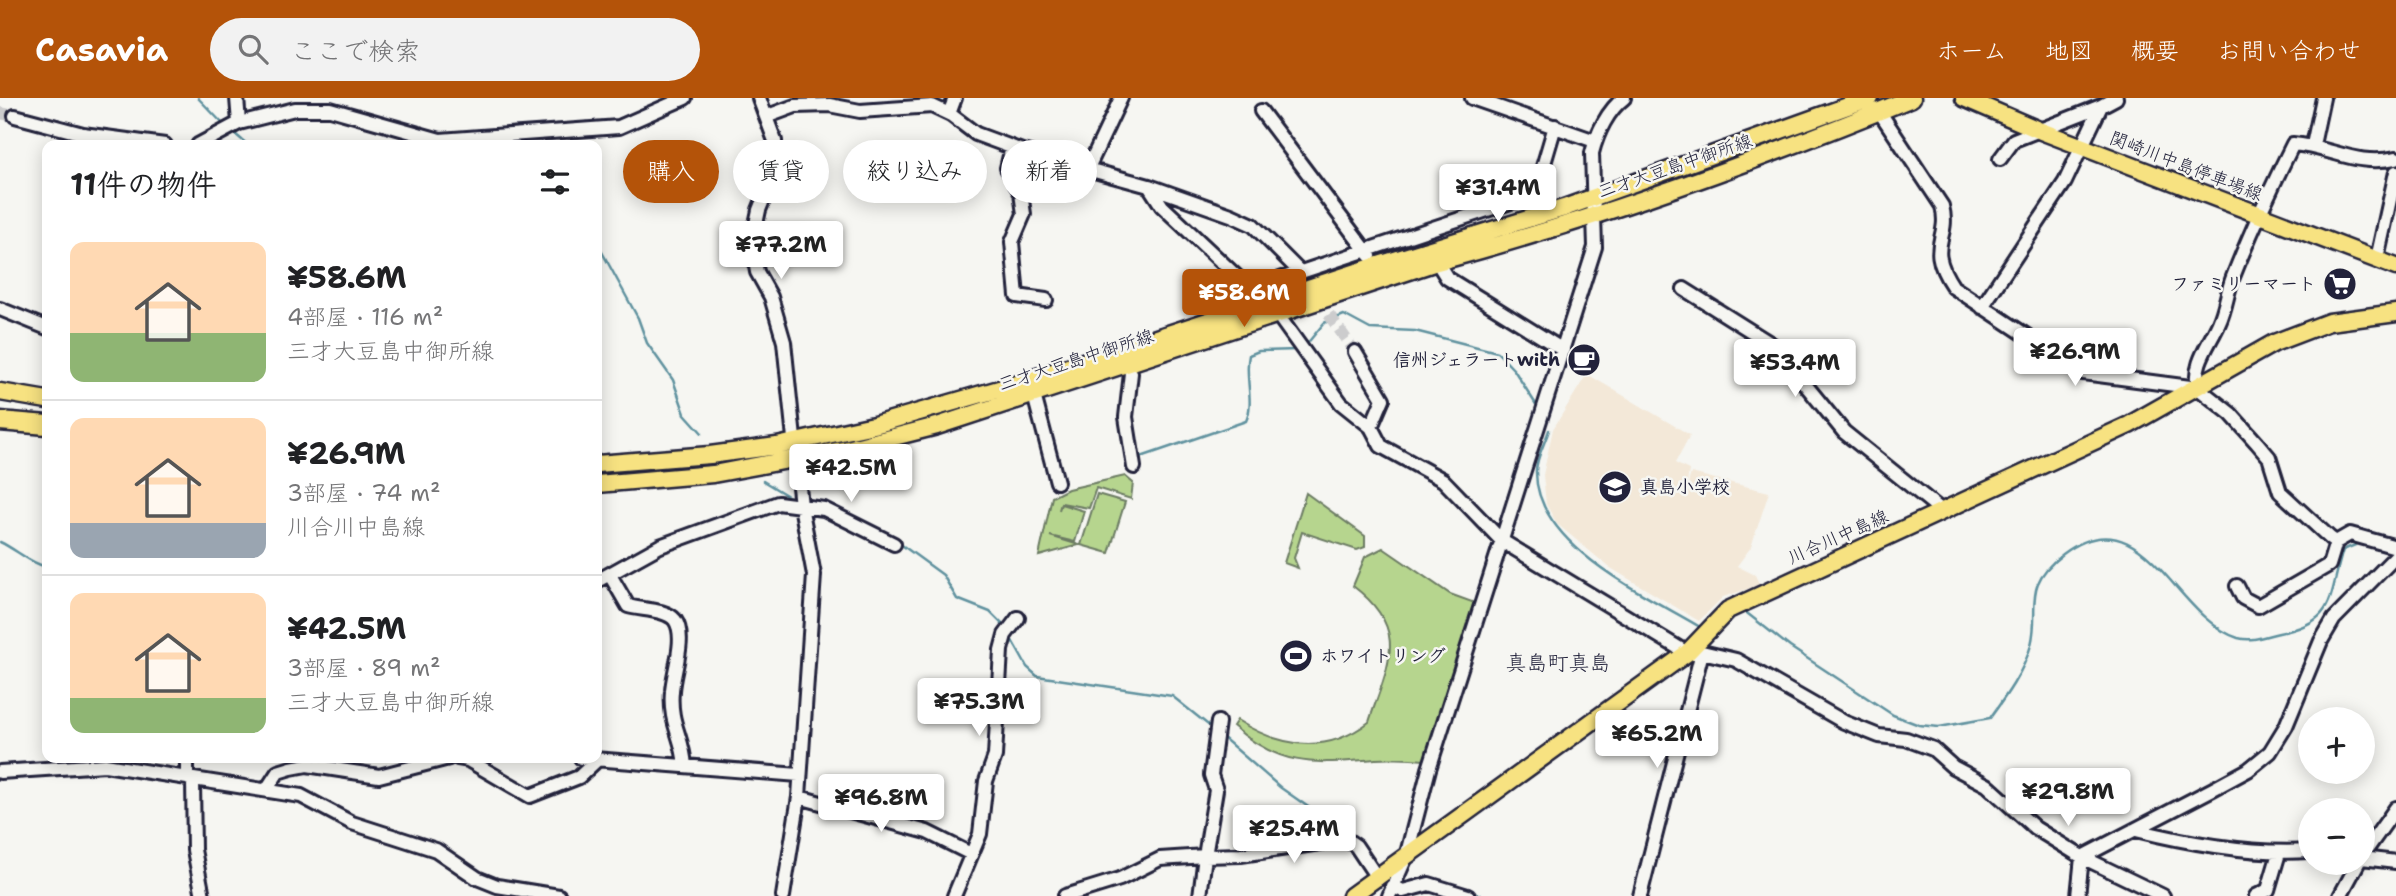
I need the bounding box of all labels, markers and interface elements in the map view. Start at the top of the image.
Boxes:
search box [210,18,700,81]
text: Casavia [35,27,168,72]
icon: search [234,30,272,68]
text: ここで検索 [290,33,420,68]
text: ホーム [1936,35,2007,67]
text: 地図 [2045,35,2093,67]
text: 概要 [2131,35,2179,67]
text: お問い合わせ [2217,35,2361,67]
street label: 関崎川中島停車場線 [2106,126,2266,206]
street label: 三才大豆島中御所線 [1595,128,1755,204]
chip: 購入 [623,140,719,203]
chip: 賃貸 [733,140,829,203]
chip: 絞り込み [843,140,987,203]
chip: 新着 [1001,140,1097,203]
icon: filters [536,163,574,201]
text: 11件の物件 [70,164,217,205]
pin: ¥31.4M [1441,164,1555,224]
text: ¥31.4M [1455,172,1541,202]
pin: ¥77.2M [724,222,838,281]
text: ¥77.2M [735,229,827,259]
text: ¥58.6M [287,257,406,298]
supermarket icon: ファミリーマート [2321,265,2359,303]
icon: home [126,270,210,354]
pin: ¥58.6M [1187,270,1301,329]
place label: ファミリーマート [2171,272,2316,296]
text: ¥58.6M [1198,277,1290,307]
text: 4部屋 · 116 m² [287,302,443,332]
street label: 三才大豆島中御所線 [995,324,1157,396]
pin: ¥26.9M [2018,328,2132,388]
text: 三才大豆島中御所線 [287,336,494,366]
text: ¥26.9M [2030,336,2120,366]
pin: ¥53.4M [1738,340,1852,399]
cafe icon: 信州ジェラートwith [1565,341,1603,379]
text: ¥53.4M [1750,347,1840,377]
place label: 信州ジェラートwith [1393,348,1560,372]
text: ¥26.9M [287,433,405,474]
pin: ¥42.5M [794,444,908,504]
icon: home [126,446,210,530]
text: ¥42.5M [805,452,897,482]
school or university icon: 真島小学校 [1596,468,1634,506]
place label: 真島小学校 [1640,475,1730,499]
text: 3部屋 · 74 m² [287,478,441,508]
street label: 川合川中島線 [1784,504,1892,570]
text: 川合川中島線 [287,512,425,542]
text: ¥42.5M [287,608,406,649]
icon: home [126,621,210,705]
sports icon: ホワイトリング [1277,637,1315,675]
place label: ホワイトリング [1320,644,1446,668]
district label: 真島町真島 [1506,649,1611,677]
text: 3部屋 · 89 m² [287,653,441,683]
pin: ¥75.3M [922,678,1036,738]
text: ¥75.3M [933,686,1025,716]
text: 三才大豆島中御所線 [287,687,494,717]
map controls [2298,707,2375,875]
button: + [2298,707,2375,784]
pin: ¥65.2M [1600,710,1714,770]
text: ¥65.2M [1611,718,1703,748]
pin: ¥29.8M [2011,768,2125,828]
pin: ¥96.8M [824,774,938,834]
text: ¥29.8M [2022,776,2114,806]
text: ¥96.8M [834,782,928,812]
button: − [2298,798,2375,875]
pin: ¥25.4M [1237,806,1351,865]
text: ¥25.4M [1249,813,1339,843]

